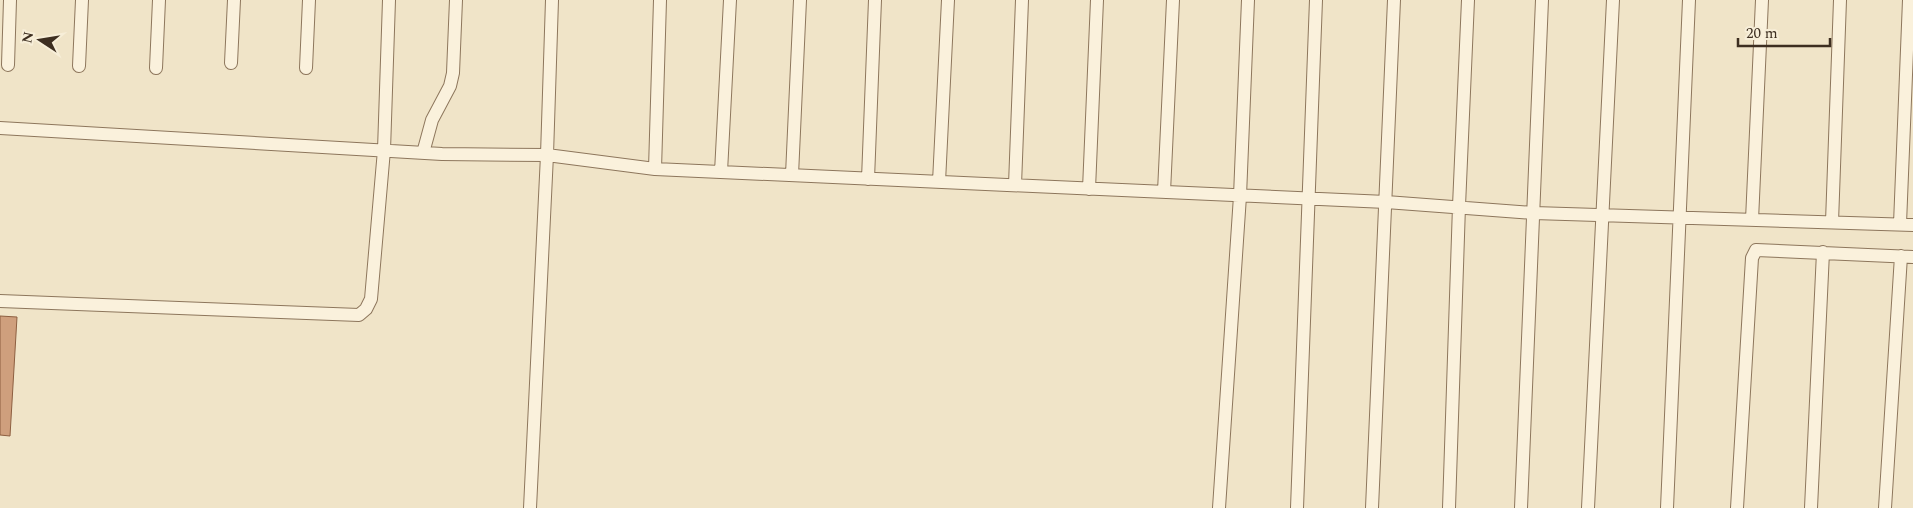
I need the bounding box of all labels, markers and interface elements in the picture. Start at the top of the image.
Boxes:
north arrow [15,15,65,65]
scale bar [1738,15,1830,47]
text: 20 m [1746,22,1778,45]
text: N [16,30,39,45]

